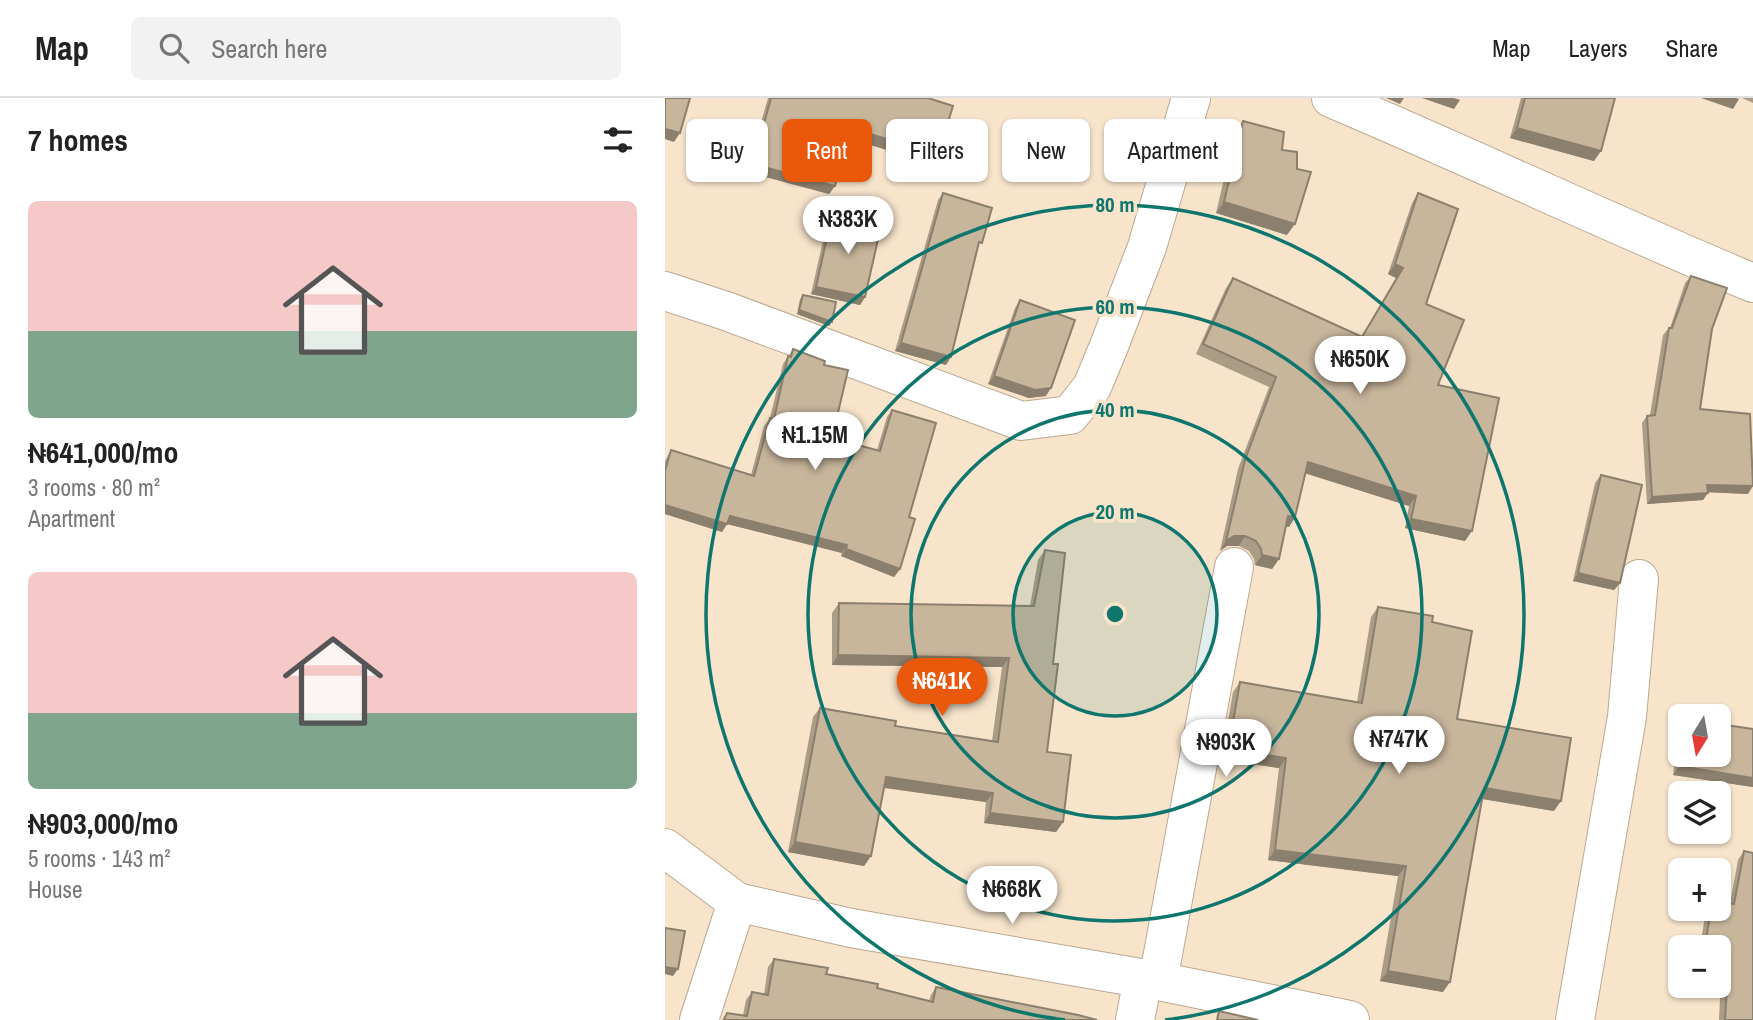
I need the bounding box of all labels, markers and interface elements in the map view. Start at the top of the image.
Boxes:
search box [131,17,621,80]
text: Map [35,26,89,70]
icon: search [155,29,193,67]
text: Search here [211,31,327,66]
text: Map [1492,32,1530,64]
text: Layers [1568,32,1627,64]
text: Share [1665,32,1718,64]
chip: Buy [686,119,768,182]
chip: Rent [782,119,872,182]
chip: Filters [886,119,988,182]
chip: New [1002,119,1090,182]
chip: Apartment [1104,119,1242,182]
text: 7 homes [28,120,128,160]
icon: filters [599,121,637,159]
text: 80 m [1095,190,1135,219]
pin: ₦383K [799,197,897,256]
text: ₦383K [819,203,877,234]
icon: home [270,247,396,373]
text: 60 m [1095,292,1135,321]
pin: ₦650K [1311,336,1409,396]
text: ₦650K [1331,343,1389,374]
text: 40 m [1095,395,1135,424]
pin: ₦1.15M [758,412,872,472]
text: ₦1.15M [782,419,848,450]
text: ₦641,000/mo [28,432,178,472]
text: 3 rooms · 80 m² [28,472,160,503]
text: 20 m [1095,497,1135,526]
text: Apartment [28,503,115,534]
centre of rings [1103,602,1127,626]
icon: home [270,618,396,744]
pin: ₦641K [893,658,991,718]
text: ₦641K [913,665,971,696]
north arrow [1668,704,1731,766]
map controls [1668,704,1731,998]
pin: ₦747K [1350,716,1448,776]
pin: ₦903K [1177,720,1275,779]
text: ₦747K [1370,723,1428,754]
text: ₦903K [1197,726,1255,757]
button: layers [1668,781,1731,844]
text: ₦903,000/mo [28,803,178,843]
text: 5 rooms · 143 m² [28,843,171,874]
button: + [1668,858,1731,921]
pin: ₦668K [963,866,1061,926]
text: ₦668K [983,873,1041,904]
text: House [28,874,83,905]
button: − [1668,935,1731,998]

